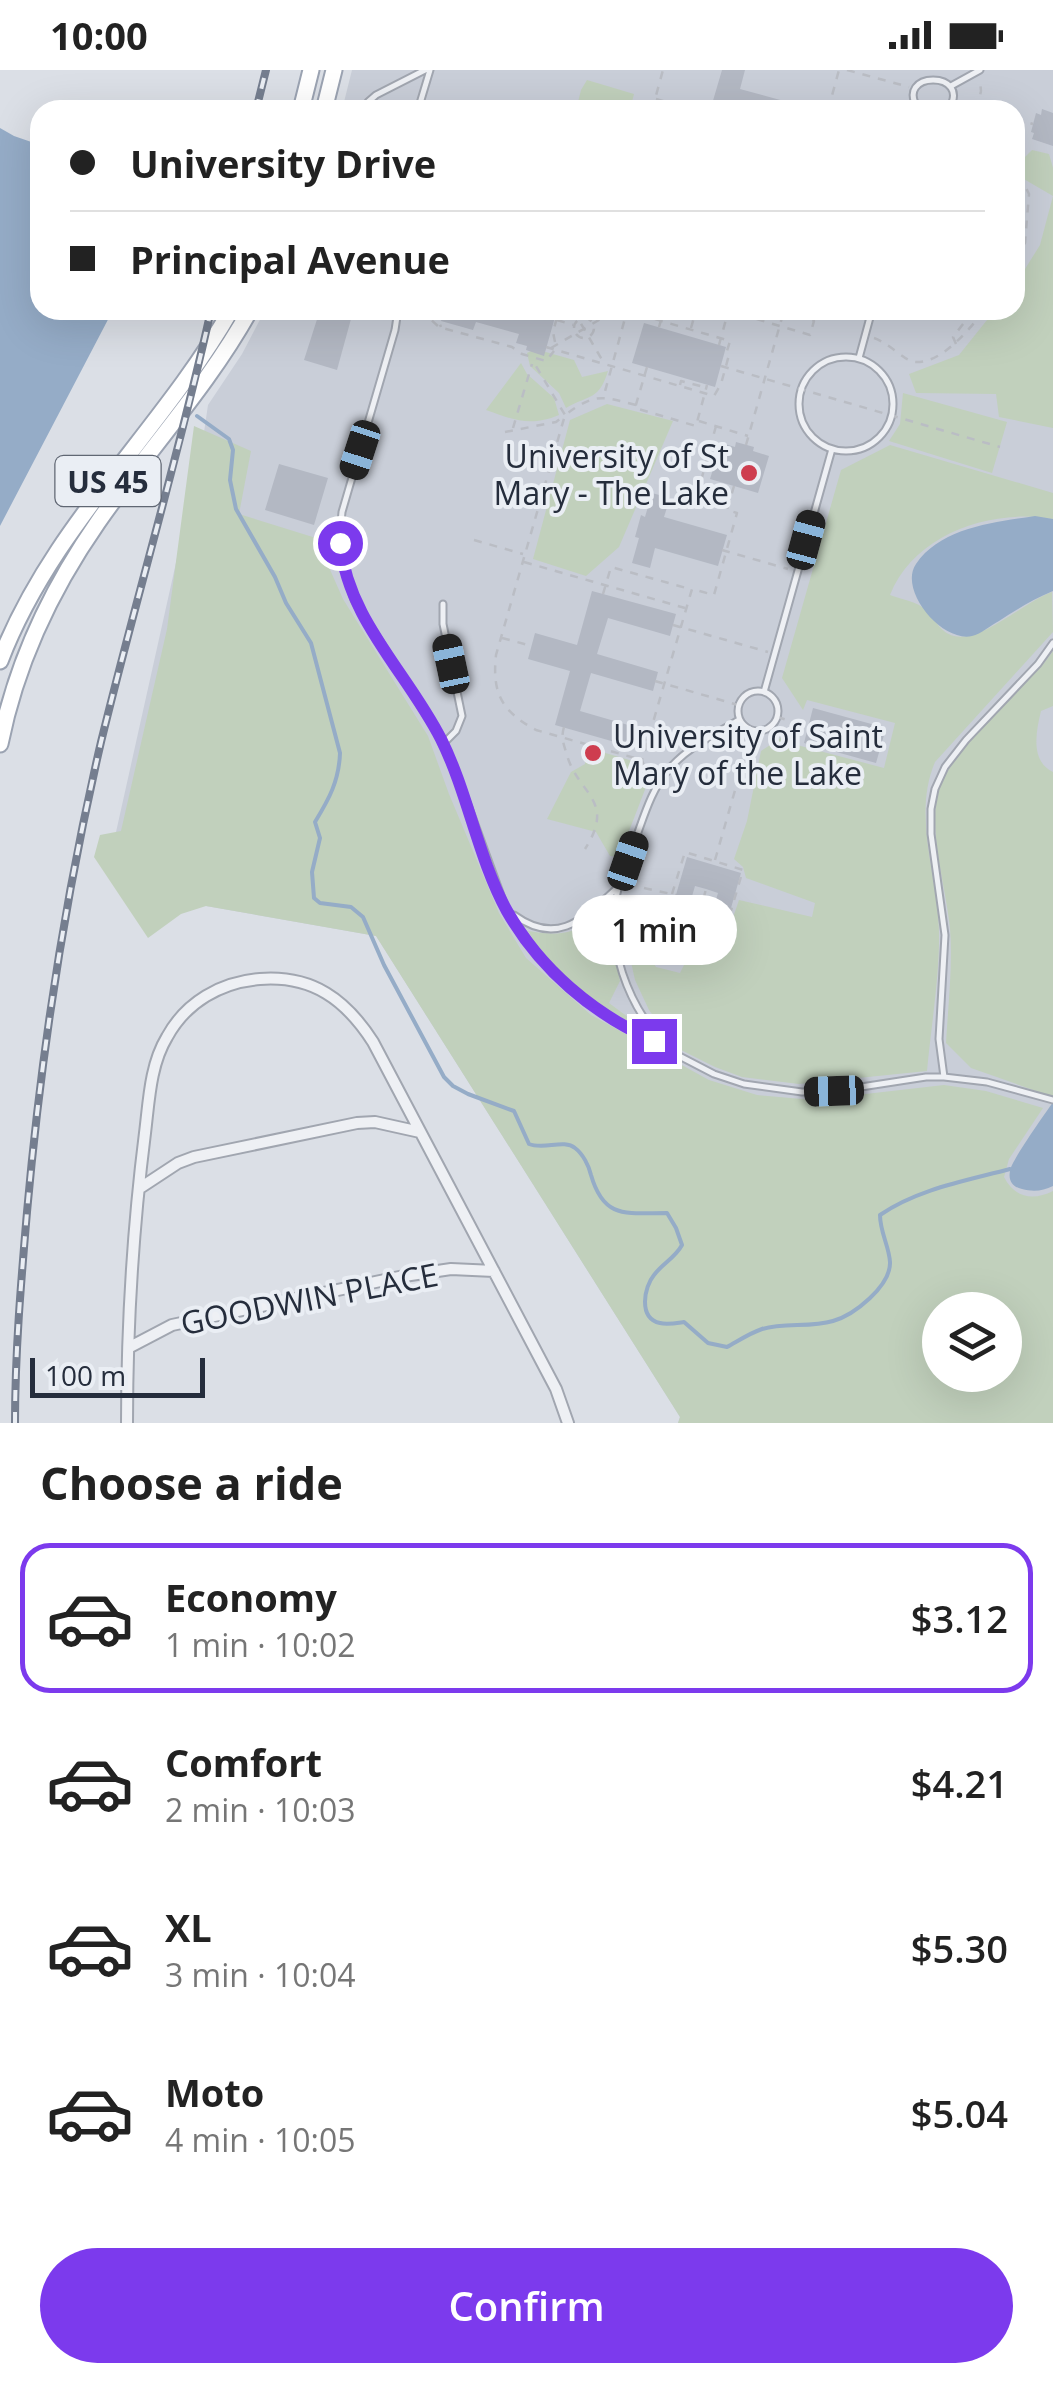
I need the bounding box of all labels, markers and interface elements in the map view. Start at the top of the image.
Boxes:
text: 10:00 [50,9,148,61]
text: University Drive [130,137,436,189]
text: Principal Avenue [130,233,450,285]
car [336,417,384,483]
place label: University of St Mary - The Lake [494,434,729,514]
road number: US 45 [56,456,160,506]
marker: University of St Mary - The Lake [738,462,760,484]
car [784,507,828,573]
route start [318,521,363,566]
car [430,632,472,696]
place label: University of Saint Mary of the Lake [613,714,883,794]
marker: University of Saint Mary of the Lake [582,742,604,764]
car [604,828,652,894]
callout: 1 min [572,896,736,966]
text: 1 min [611,908,698,951]
route end [632,1019,677,1064]
car [803,1075,865,1107]
street label: GOODWIN PLACE [177,1252,441,1344]
map controls [922,1292,1022,1392]
button: layers [922,1292,1022,1392]
scale bar [30,1353,205,1398]
text: 100 m [45,1356,126,1394]
text: Choose a ride [40,1452,343,1513]
text: Economy [165,1571,337,1623]
icon: car [45,1573,135,1663]
text: $3.12 [911,1592,1008,1644]
text: 1 min · 10:02 [165,1623,356,1666]
text: Comfort [165,1736,322,1788]
icon: car [45,1738,135,1828]
text: $4.21 [911,1757,1008,1809]
text: 2 min · 10:03 [165,1788,356,1831]
text: XL [165,1901,212,1953]
icon: car [45,1903,135,1993]
text: $5.30 [911,1922,1008,1974]
text: 3 min · 10:04 [165,1953,356,1996]
text: Moto [165,2066,264,2118]
icon: car [45,2068,135,2158]
text: $5.04 [911,2087,1008,2139]
text: 4 min · 10:05 [165,2118,356,2161]
button: Confirm [40,2248,1013,2363]

